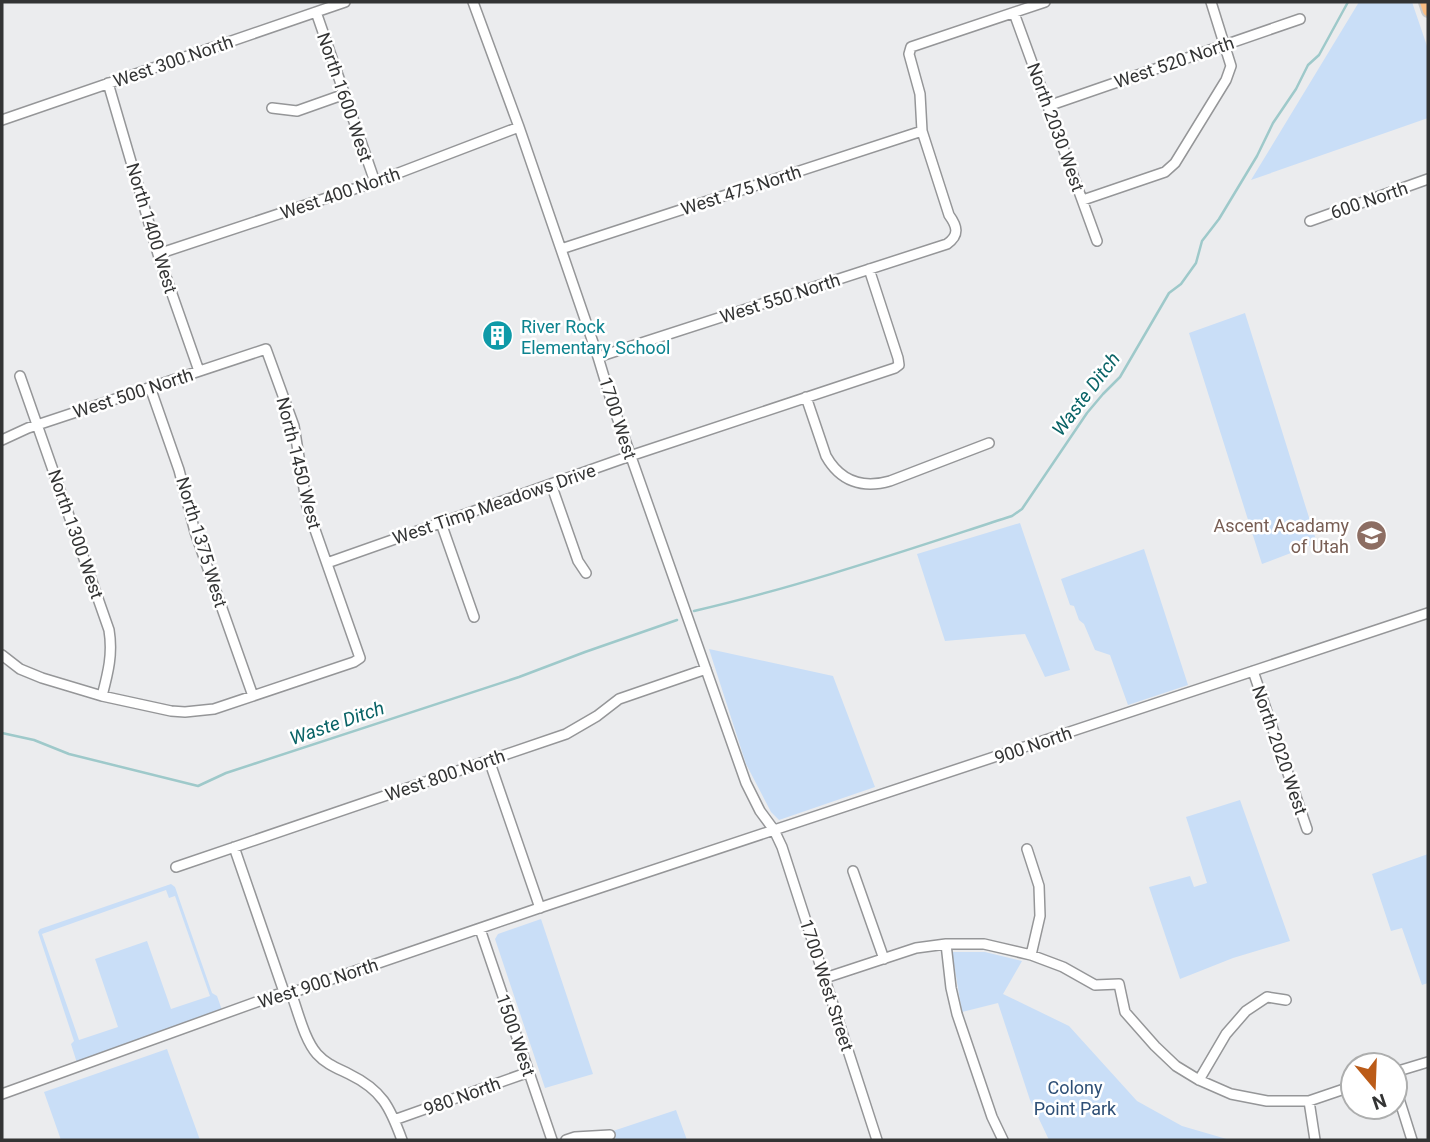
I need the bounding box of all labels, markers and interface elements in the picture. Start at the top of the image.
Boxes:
street label: North 1600 West [313,30,377,164]
street label: West 300 North [110,31,236,91]
street label: West 520 North [1111,32,1237,92]
street label: North 2030 West [1023,60,1089,194]
street label: North 1400 West [122,160,182,296]
street label: West 475 North [678,161,804,219]
street label: West 400 North [277,163,403,223]
street label: 600 North [1328,177,1410,223]
street label: West 550 North [717,269,843,327]
place label: River Rock Elementary School [521,316,670,358]
building icon: River Rock Elementary School [481,319,515,353]
water label: Waste Ditch [1047,348,1125,440]
street label: West 500 North [70,364,196,422]
street label: 1700 West [595,374,641,462]
street label: North 1450 West [272,395,326,531]
street label: West Timp Meadows Drive [390,459,598,549]
street label: North 1300 West [44,467,108,601]
street label: North 1375 West [172,474,232,610]
place label: Ascent Acadamy of Utah [1214,515,1349,557]
school or university icon: Ascent Acadamy of Utah [1355,518,1389,552]
street label: North 2020 West [1248,683,1312,817]
water label: Waste Ditch [287,696,387,750]
street label: 900 North [992,722,1074,768]
street label: West 800 North [382,745,508,805]
street label: 1700 West Street [796,916,858,1054]
street label: West 900 North [255,954,381,1012]
street label: 1500 West [492,991,540,1079]
north arrow [1339,1051,1409,1121]
street label: 980 North [421,1072,503,1120]
park label: Colony Point Park [1034,1077,1117,1119]
text: N [1369,1089,1389,1115]

